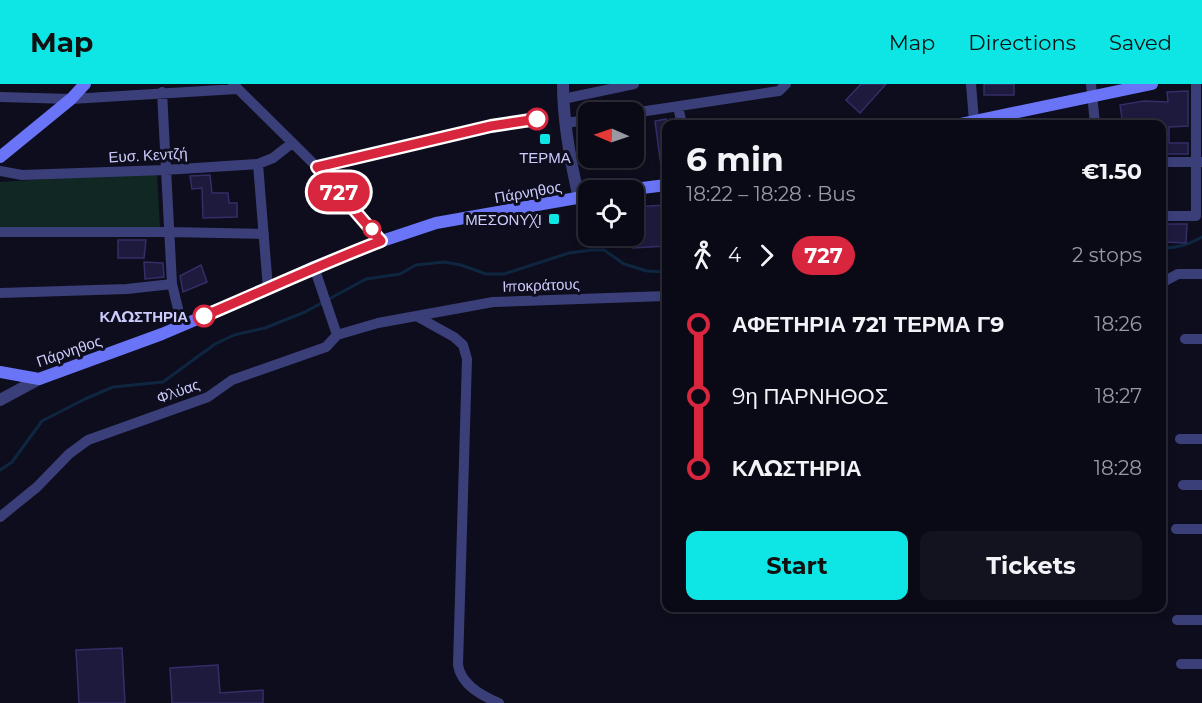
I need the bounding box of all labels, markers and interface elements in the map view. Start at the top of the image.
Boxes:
text: Map [30,25,93,59]
text: Map [889,30,935,55]
text: Directions [968,30,1076,55]
text: Saved [1109,30,1172,55]
north arrow [578,102,644,168]
map controls [578,102,644,246]
unlabelled marker [526,108,548,130]
marker: ΤΕΡΜΑ [538,132,552,146]
text: 6 min [686,139,784,179]
street label: Ευσ. Κεντζή [108,143,188,167]
place label: ΤΕΡΜΑ [519,148,571,167]
text: €1.50 [1082,158,1142,185]
line badge: 727 [304,172,374,212]
street label: Πάρνηθος [493,177,563,207]
text: 727 [320,180,358,205]
button: locate [578,180,644,246]
text: 18:22 – 18:28 · Bus [686,182,856,206]
place label: ΜΕΣΟΝΥΧΙ [465,210,542,229]
marker: ΜΕΣΟΝΥΧΙ [547,212,561,226]
unlabelled marker [363,220,381,238]
icon: walk [686,239,719,272]
icon: forward [750,239,783,272]
text: 4 [728,243,741,267]
text: 727 [804,243,843,268]
text: 2 stops [1072,243,1142,267]
street label: Ιποκράτους [502,274,580,296]
marker: ΚΛΩΣΤΗΡΙΑ [193,305,215,327]
place label: ΚΛΩΣΤΗΡΙΑ [100,307,188,326]
text: ΑΦΕΤΗΡΙΑ 721 ΤΕΡΜΑ Γ9 [732,311,1004,338]
text: 18:26 [1094,312,1142,336]
street label: Πάρνηθος [34,331,104,371]
street label: Φλύας [154,375,202,407]
text: 9η ΠΑΡΝΗΘΟΣ [732,383,888,410]
text: 18:27 [1095,384,1142,408]
text: ΚΛΩΣΤΗΡΙΑ [732,455,862,482]
text: 18:28 [1094,456,1142,480]
button: Start [686,531,908,600]
button: Tickets [920,531,1142,600]

